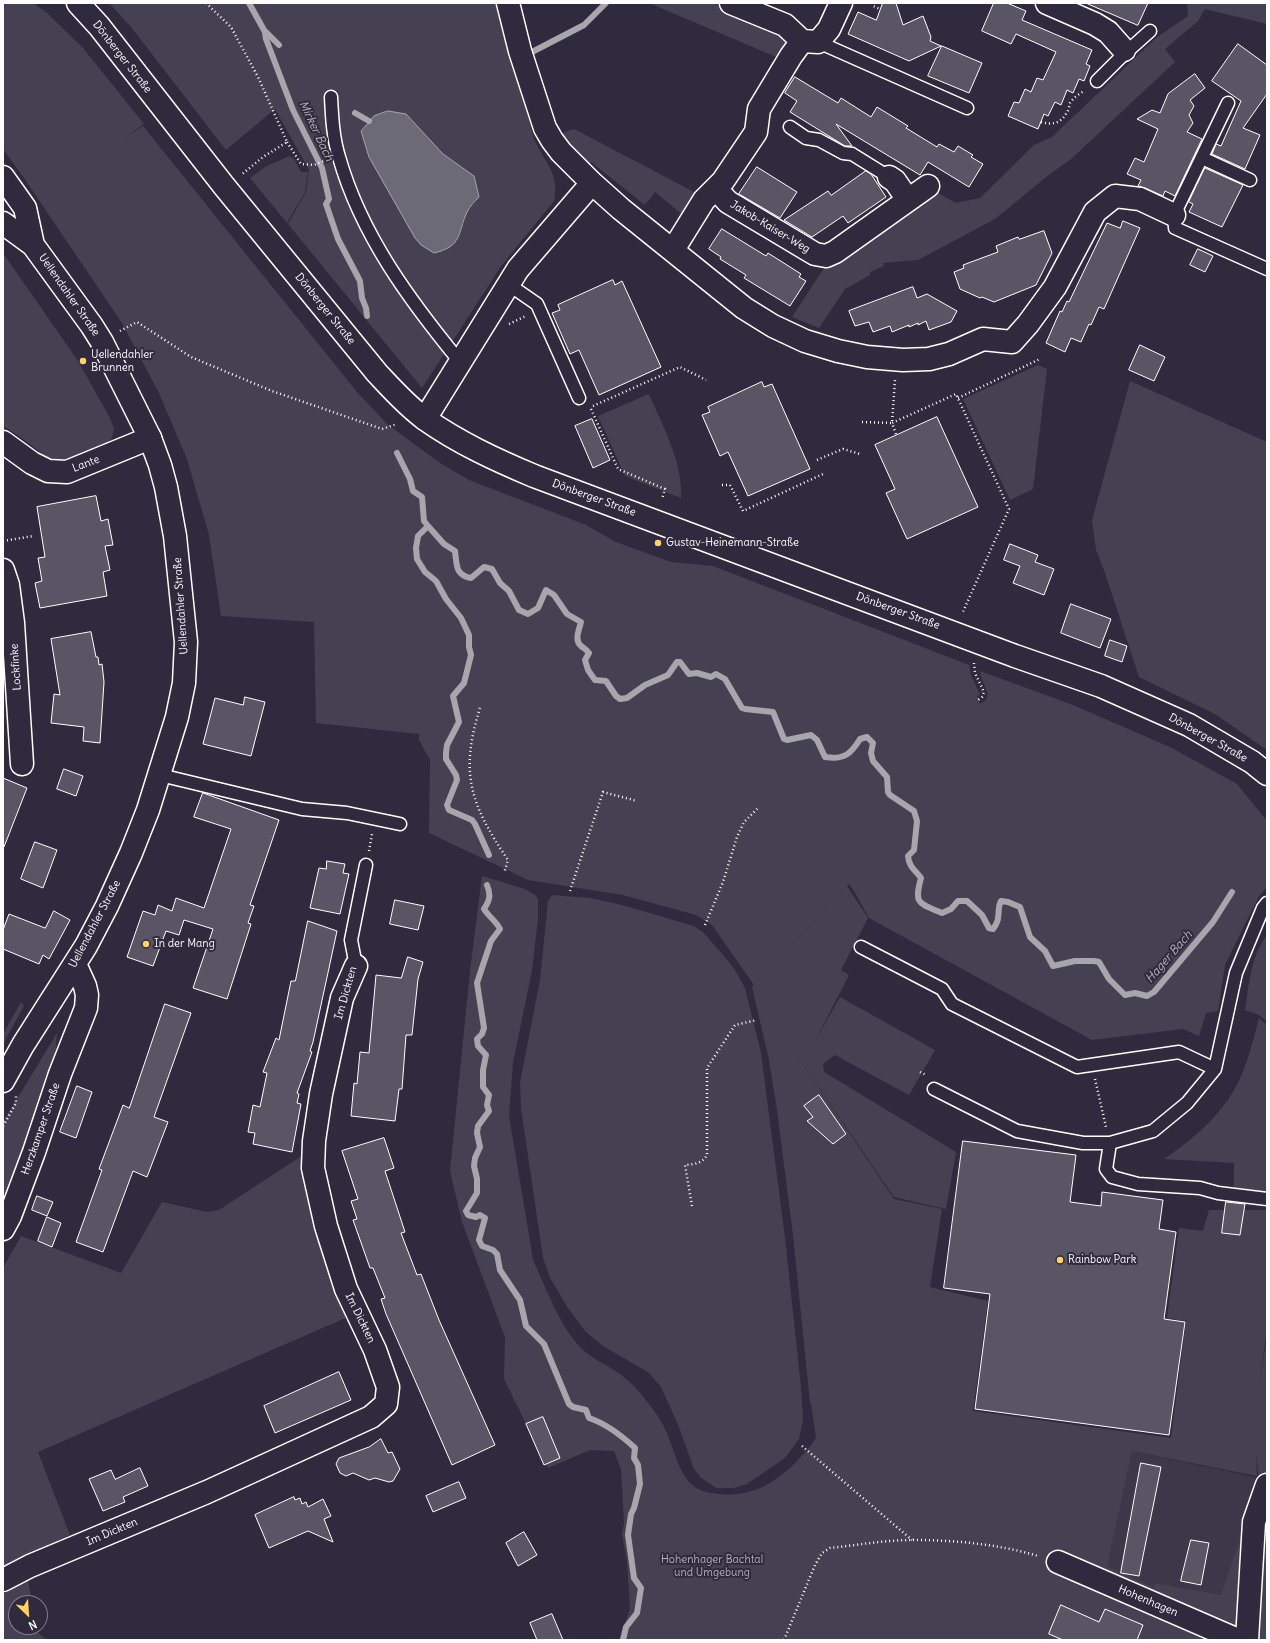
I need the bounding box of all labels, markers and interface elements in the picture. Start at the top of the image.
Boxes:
street label: Dönberger Straße [90,18,154,96]
water label: Mirker Bach [296,98,336,164]
street label: Jakob-Kaiser-Weg [728,198,812,256]
street label: Uellendahler Straße [36,251,102,339]
street label: Dönberger Straße [292,271,358,347]
place label: Uellendahler Brunnen [91,348,154,374]
marker: Uellendahler Brunnen [78,356,88,366]
street label: Lante [71,453,101,475]
street label: Dönberger Straße [550,477,638,519]
place label: Gustav-Heinemann-Straße [666,536,799,550]
marker: Gustav-Heinemann-Straße [653,538,663,548]
street label: Uellendahler Straße [171,557,191,655]
street label: Dönberger Straße [854,590,942,632]
street label: Lockfinke [8,643,24,691]
street label: Dönberger Straße [1166,711,1250,765]
street label: Uellendahler Straße [66,878,124,970]
water label: Hager Bach [1143,928,1195,986]
place label: In der Mang [154,937,215,951]
marker: In der Mang [141,939,151,949]
street label: Im Dickten [332,965,360,1021]
street label: Herzkamper Straße [19,1081,63,1177]
place label: Rainbow Park [1068,1253,1136,1267]
marker: Rainbow Park [1055,1255,1065,1265]
street label: Im Dickten [342,1291,378,1345]
street label: Im Dickten [84,1515,140,1549]
park label: Hohenhager Bachtal und Umgebung [661,1553,763,1579]
street label: Hohenhagen [1116,1582,1180,1620]
north arrow [8,1595,48,1635]
text: N [26,1617,39,1633]

